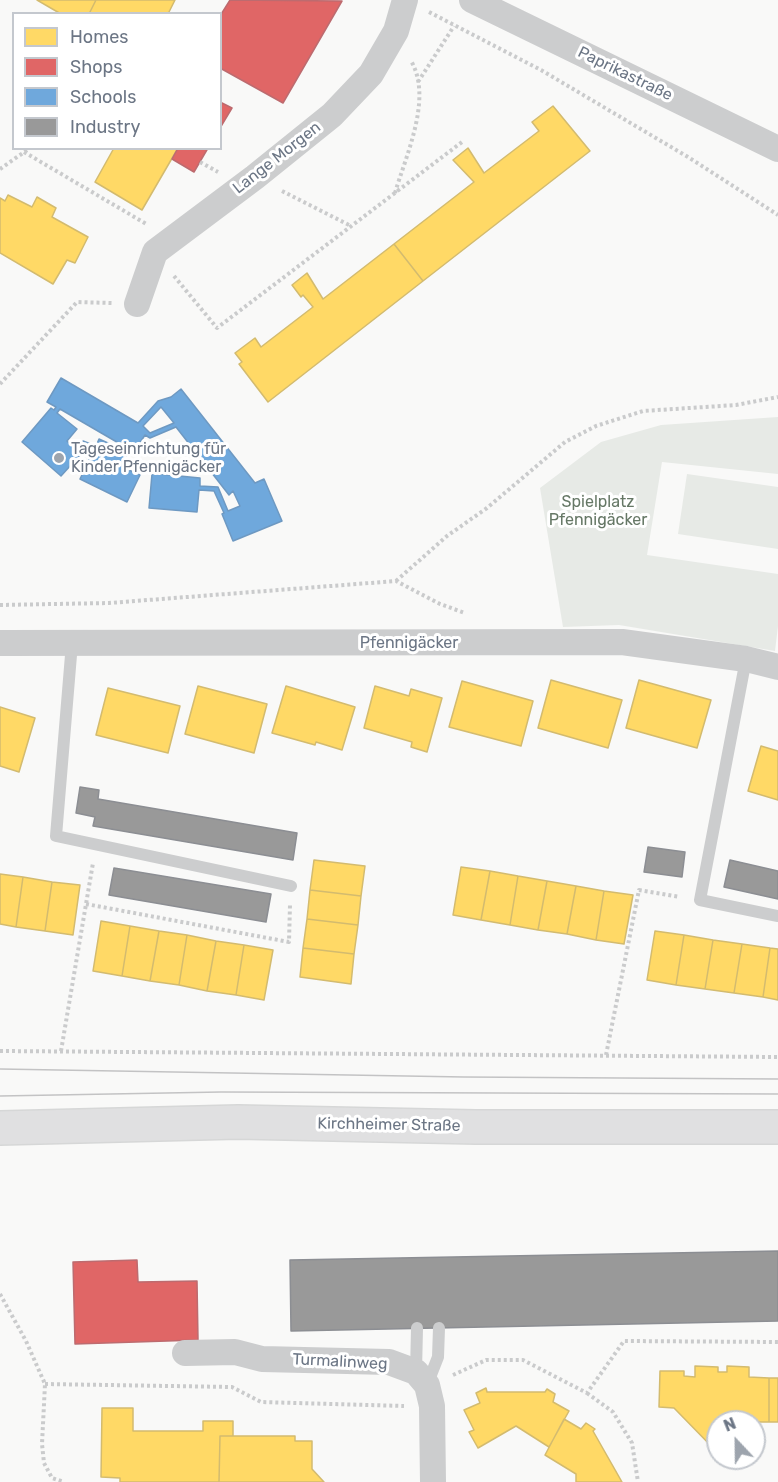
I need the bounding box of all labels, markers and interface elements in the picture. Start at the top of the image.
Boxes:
legend [12,12,222,150]
text: Homes [70,26,128,48]
street label: Paprikastraße [575,43,675,105]
text: Shops [70,56,122,78]
text: Schools [70,86,136,108]
text: Industry [70,116,140,138]
street label: Lange Morgen [229,118,325,198]
place label: Tageseinrichtung für Kinder Pfennigäcker [71,439,226,477]
marker: Tageseinrichtung für Kinder Pfennigäcker [52,451,66,465]
park label: Spielplatz Pfennigäcker [549,492,647,530]
street label: Pfennigäcker [360,633,458,653]
street label: Kirchheimer Straße [317,1114,461,1136]
street label: Turmalinweg [292,1350,388,1374]
north arrow [706,1410,766,1470]
text: N [721,1414,739,1436]

